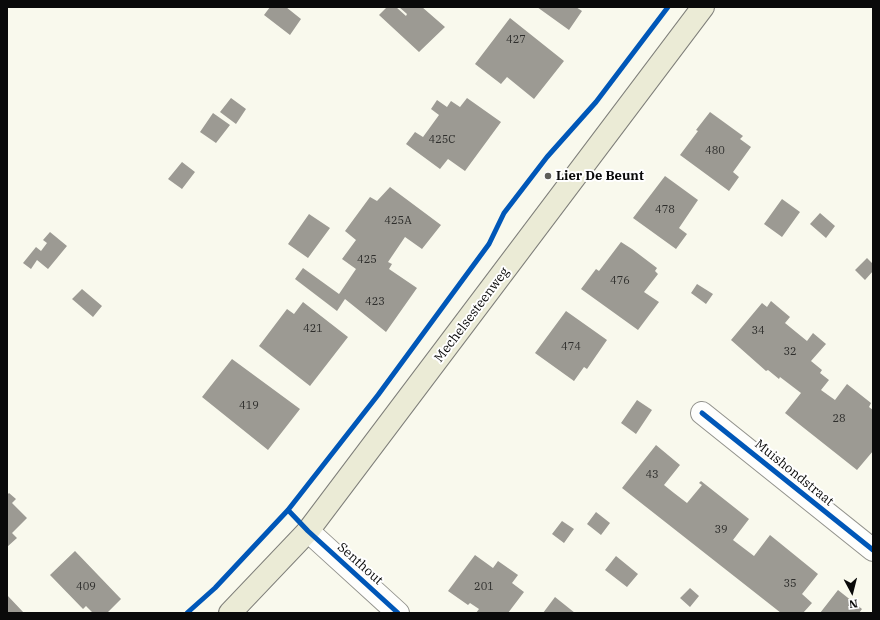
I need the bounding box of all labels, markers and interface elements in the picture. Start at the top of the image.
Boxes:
house number: 427 [506,33,526,47]
house number: 425C [429,133,455,147]
house number: 480 [705,144,725,158]
place label: Lier De Beunt [556,168,644,184]
marker: Lier De Beunt [543,171,553,181]
house number: 478 [655,203,675,217]
house number: 425A [384,214,412,228]
house number: 425 [357,253,377,267]
street label: Mechelsesteenweg [431,265,513,365]
house number: 476 [610,274,630,288]
house number: 423 [365,295,385,309]
house number: 421 [303,322,323,336]
house number: 34 [751,324,765,338]
house number: 474 [561,340,581,354]
house number: 32 [783,345,797,359]
house number: 419 [239,399,259,413]
house number: 28 [832,412,846,426]
street label: Muishondstraat [752,437,836,509]
house number: 43 [645,468,659,482]
house number: 39 [714,523,728,537]
street label: Senthout [334,540,386,588]
north arrow [832,572,872,612]
house number: 35 [783,577,797,591]
house number: 409 [76,580,96,594]
house number: 201 [474,580,494,594]
text: N [848,596,859,611]

